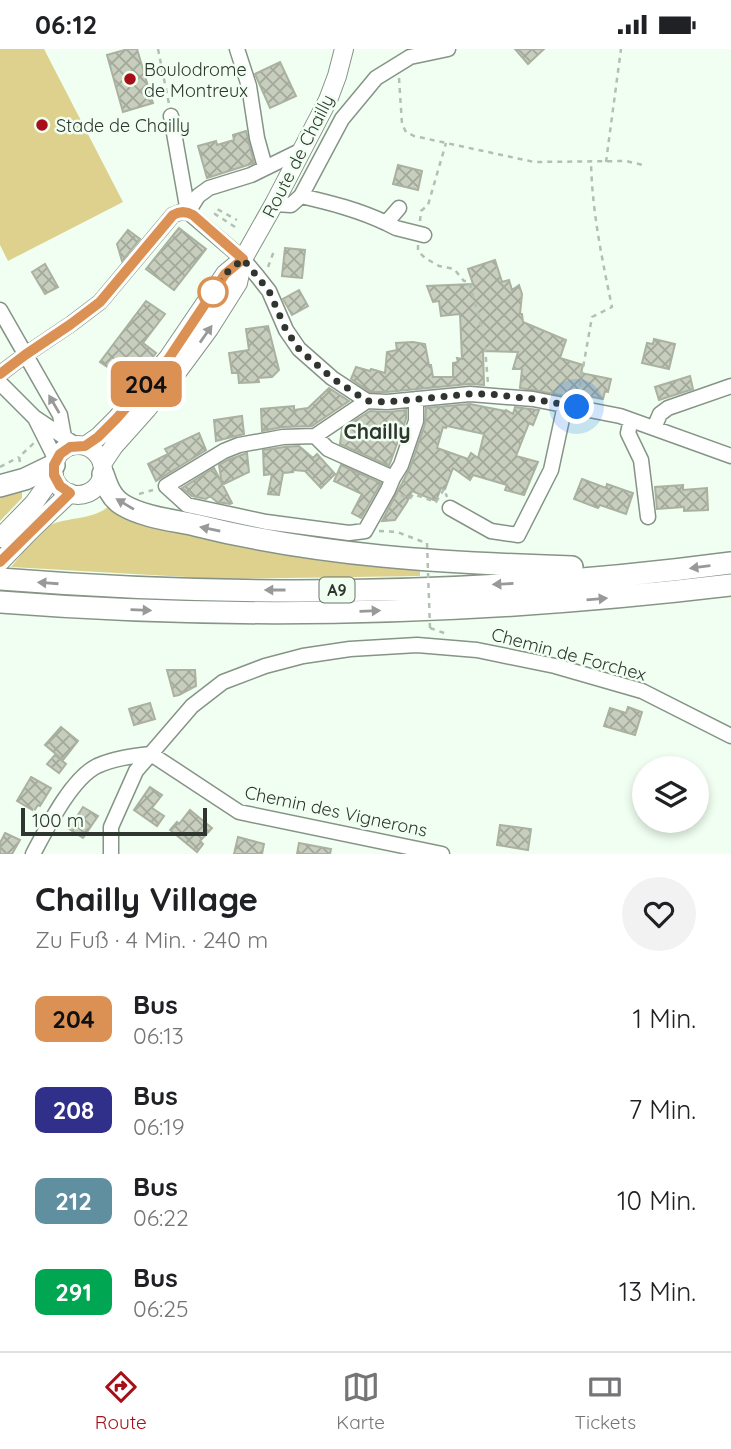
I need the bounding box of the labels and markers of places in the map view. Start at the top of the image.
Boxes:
place label: Boulodrome de Montreux [144,58,248,102]
marker: Boulodrome de Montreux [122,71,138,87]
place label: Stade de Chailly [56,114,190,137]
marker: Stade de Chailly [34,117,50,133]
unlabelled marker [198,277,228,307]

